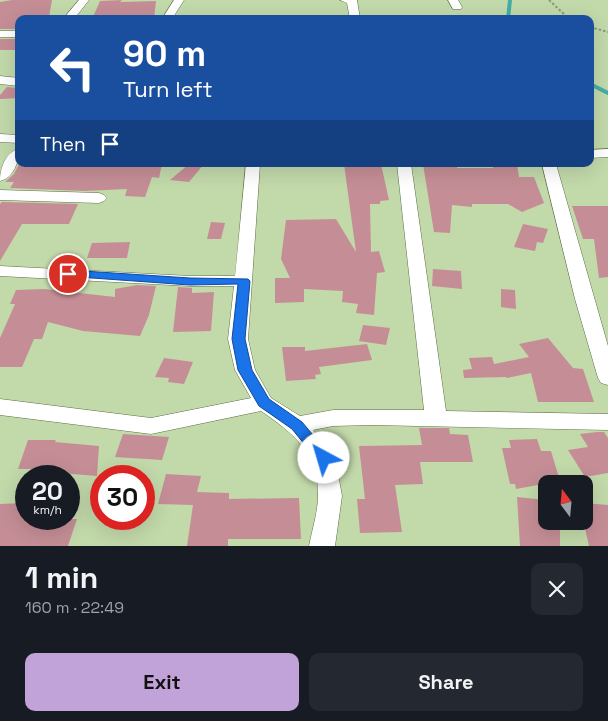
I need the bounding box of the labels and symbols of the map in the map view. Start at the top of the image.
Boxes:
pin [47,253,89,295]
position arrow [297,431,349,483]
speed limit sign: 30 [90,465,155,530]
north arrow [538,475,592,530]

